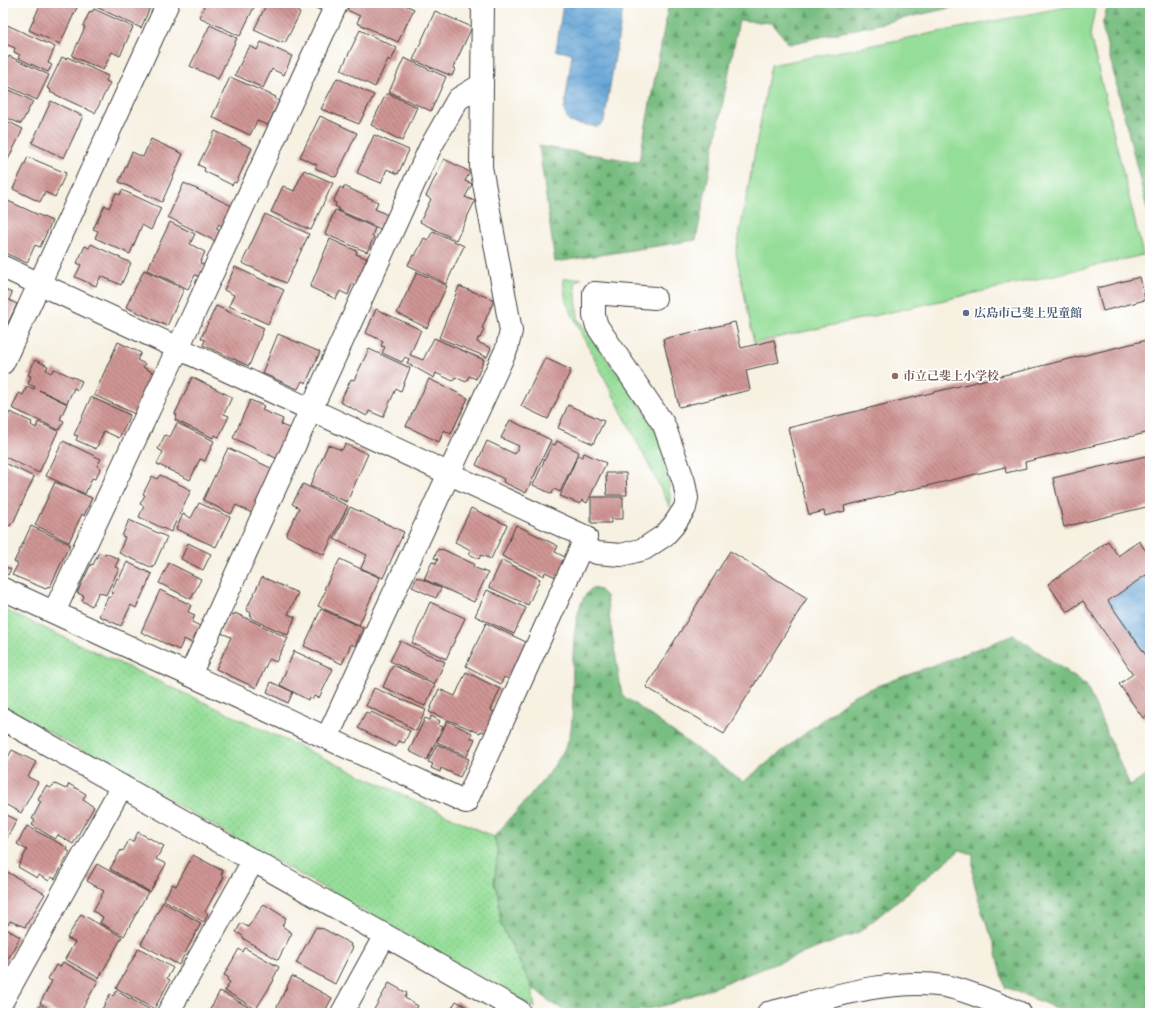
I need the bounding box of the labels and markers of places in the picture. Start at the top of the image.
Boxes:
place label: 広島市己斐上児童館 [974,306,1082,321]
marker: 広島市己斐上児童館 [961,308,971,318]
place label: 市立己斐上小学校 [903,369,999,384]
marker: 市立己斐上小学校 [890,371,900,381]

